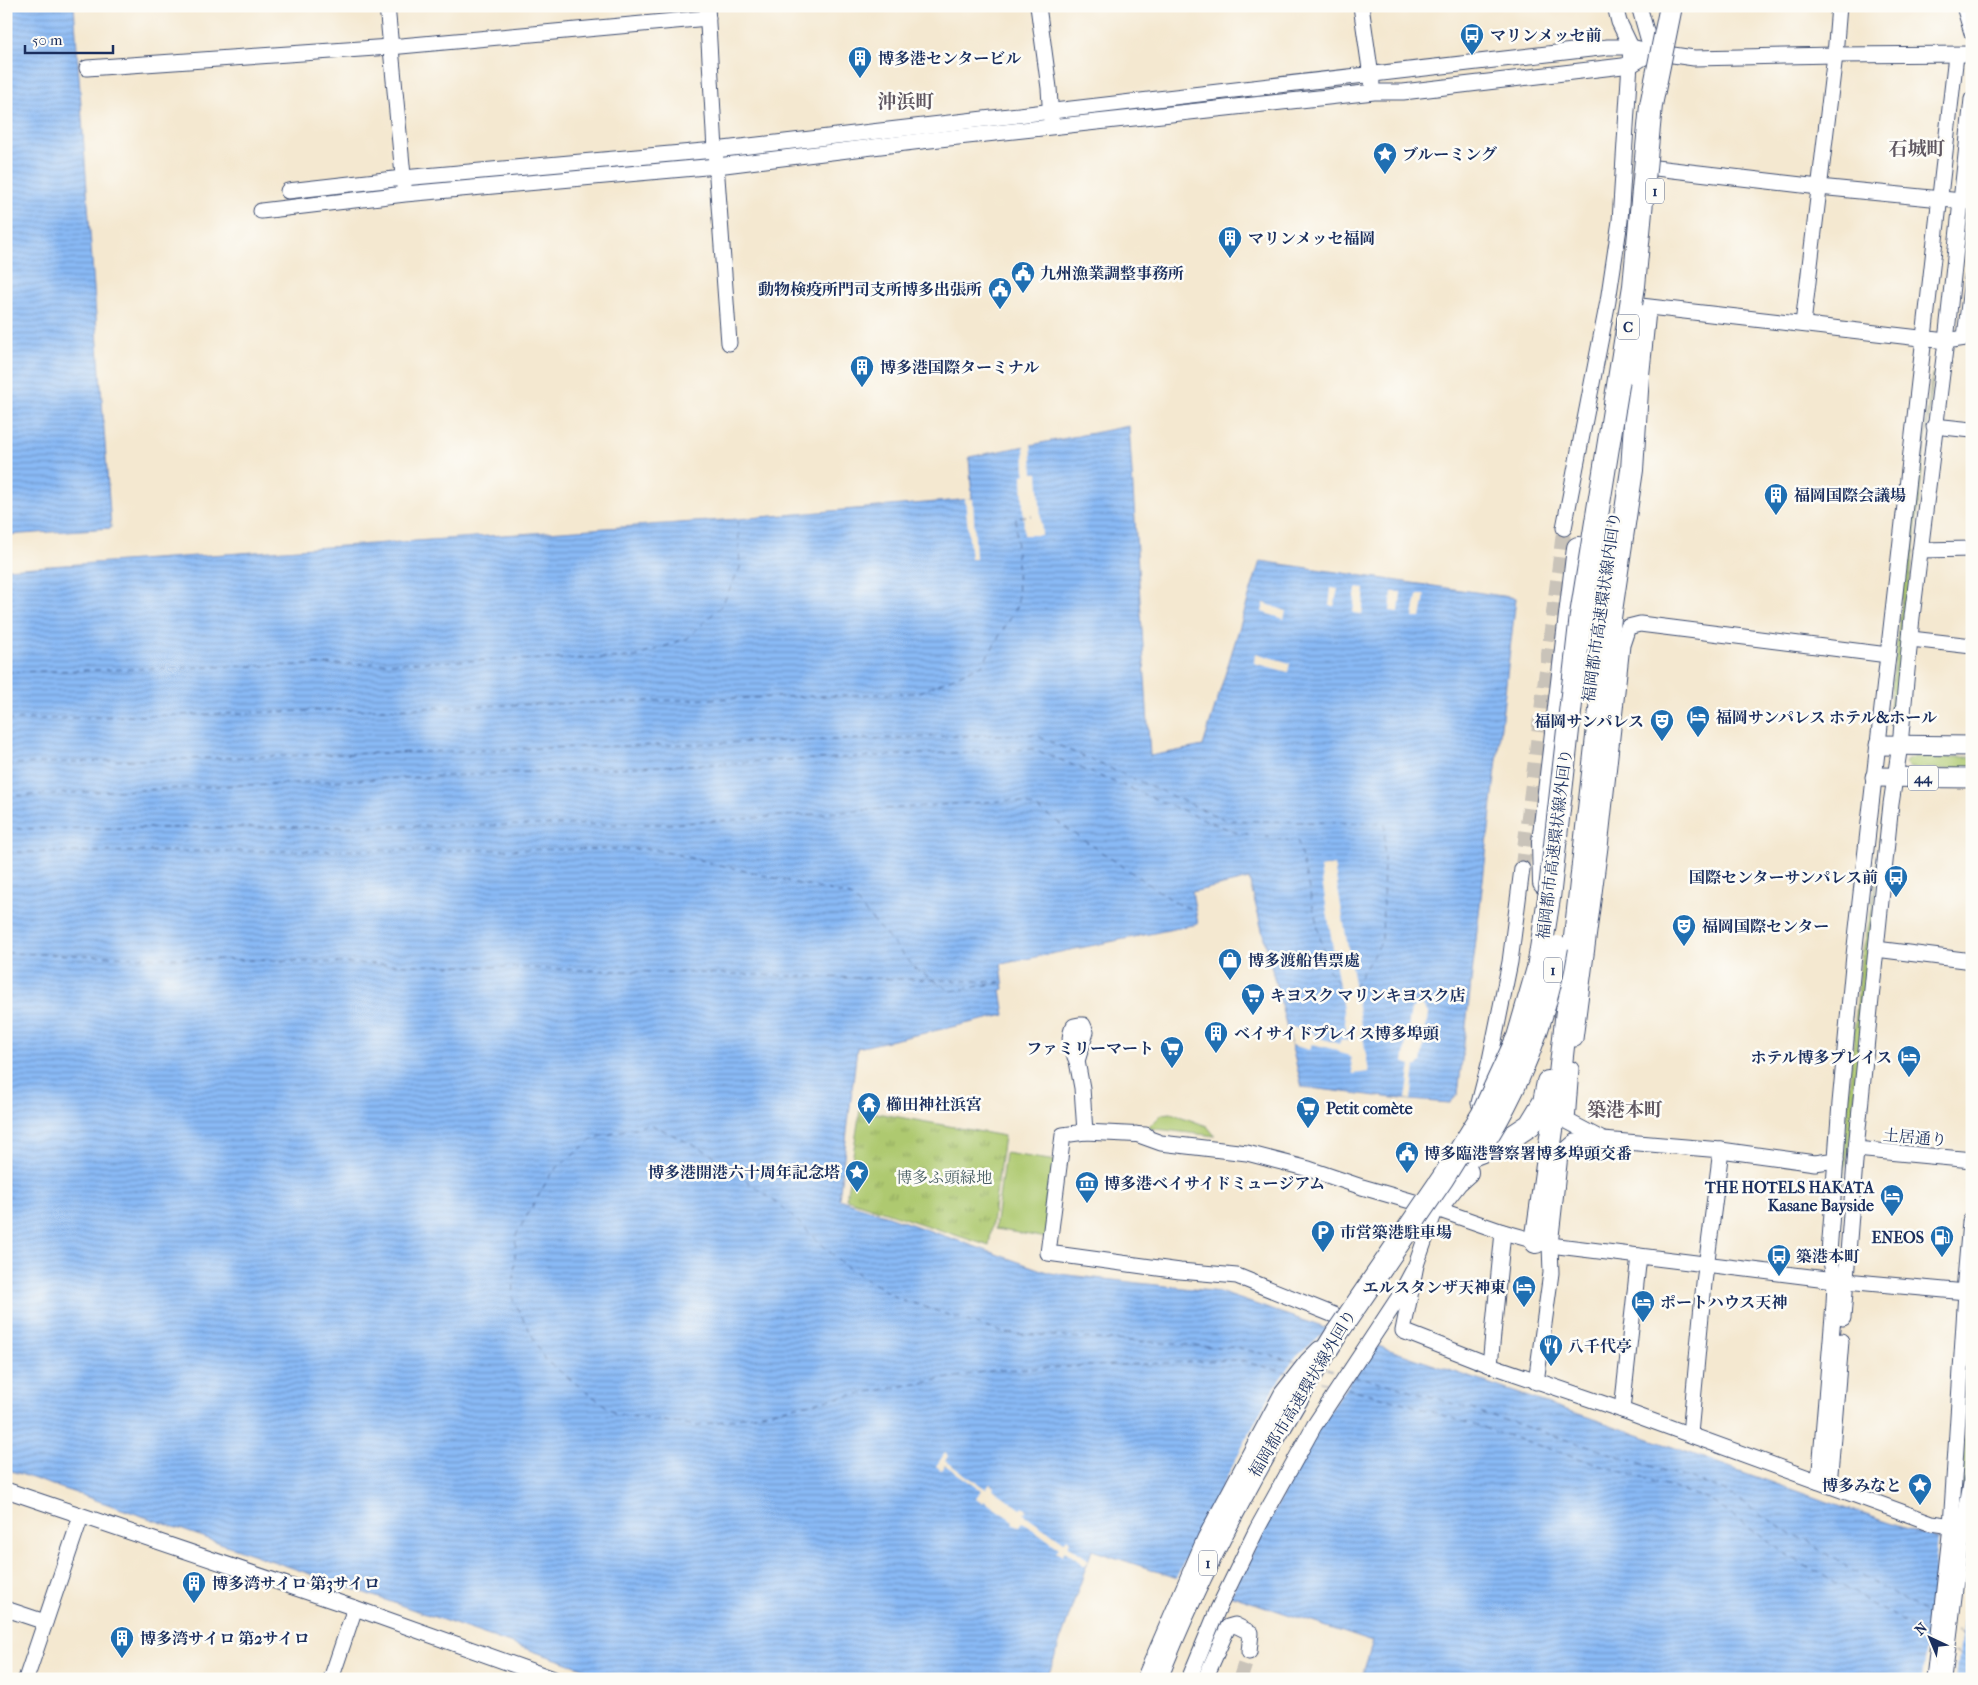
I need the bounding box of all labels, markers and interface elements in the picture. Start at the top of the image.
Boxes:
scale bar [25,22,112,54]
bus stop icon: マリンメッセ前 [1459,22,1485,56]
place label: マリンメッセ前 [1490,26,1602,45]
text: 50 m [32,31,63,49]
building icon: 博多港センタービル [847,45,873,79]
place label: 博多港センタービル [878,49,1021,68]
district label: 沖浜町 [877,91,935,113]
district label: 石城町 [1888,138,1946,160]
place icon: ブルーミング [1372,141,1398,175]
place label: ブルーミング [1402,145,1497,164]
road number: 1 [1646,178,1664,204]
building icon: マリンメッセ福岡 [1217,225,1243,259]
place label: マリンメッセ福岡 [1248,229,1376,248]
public building icon: 九州漁業調整事務所 [1010,260,1036,294]
place label: 九州漁業調整事務所 [1040,264,1184,283]
public building icon: 動物検疫所門司支所博多出張所 [987,276,1013,310]
place label: 動物検疫所門司支所博多出張所 [758,280,982,299]
road number: C [1617,314,1639,340]
building icon: 博多港国際ターミナル [849,354,875,388]
place label: 博多港国際ターミナル [880,358,1039,377]
building icon: 福岡国際会議場 [1763,482,1789,516]
place label: 福岡国際会議場 [1793,486,1906,505]
street label: 福岡都市高速環状線内回り [1579,511,1624,703]
hotel icon: 福岡サンパレス ホテル&ホール [1685,704,1711,738]
theatre icon: 福岡サンパレス [1649,708,1675,742]
place label: 福岡サンパレス ホテル&ホール [1715,708,1937,727]
place label: 福岡サンパレス [1533,712,1644,731]
street label: 福岡都市高速環状線外回り [1533,748,1576,941]
road number: 44 [1908,766,1938,790]
bus stop icon: 国際センターサンパレス前 [1883,864,1909,898]
place label: 国際センターサンパレス前 [1689,868,1878,887]
theatre icon: 福岡国際センター [1671,913,1697,947]
place label: 福岡国際センター [1701,917,1829,936]
shop icon: 博多渡船售票處 [1217,947,1243,981]
place label: 博多渡船售票處 [1248,951,1360,970]
road number: 1 [1544,958,1562,982]
supermarket icon: キヨスク マリンキヨスク店 [1240,982,1266,1016]
place label: キヨスク マリンキヨスク店 [1270,986,1465,1005]
building icon: ベイサイドプレイス博多埠頭 [1203,1020,1229,1054]
place label: ベイサイドプレイス博多埠頭 [1234,1024,1439,1043]
supermarket icon: ファミリーマート [1159,1035,1185,1069]
place label: ファミリーマート [1026,1039,1154,1058]
hotel icon: ホテル博多プレイス [1896,1044,1922,1078]
place label: ホテル博多プレイス [1750,1048,1892,1067]
temple icon: 櫛田神社浜宮 [856,1091,882,1125]
place label: 櫛田神社浜宮 [886,1095,982,1114]
supermarket icon: Petit comète [1295,1095,1321,1129]
place label: Petit comète [1326,1099,1413,1118]
district label: 築港本町 [1587,1099,1663,1121]
street label: 土居通り [1882,1125,1948,1150]
public building icon: 博多臨港警察署博多埠頭交番 [1394,1140,1420,1174]
place label: 博多臨港警察署博多埠頭交番 [1424,1144,1632,1163]
place icon: 博多港開港六十周年記念塔 [844,1159,870,1193]
place label: 博多港開港六十周年記念塔 [648,1163,840,1182]
park label: 博多ふ頭緑地 [896,1168,992,1187]
museum icon: 博多港ベイサイドミュージアム [1074,1170,1100,1204]
place label: 博多港ベイサイドミュージアム [1104,1174,1325,1193]
place label: THE HOTELS HAKATA Kasane Bayside [1704,1178,1875,1216]
hotel icon: THE HOTELS HAKATA Kasane Bayside [1879,1183,1905,1217]
parking icon: 市営築港駐車場 [1310,1219,1336,1253]
place label: 市営築港駐車場 [1340,1223,1452,1242]
fuel station icon: ENEOS [1929,1224,1955,1258]
place label: ENEOS [1871,1228,1924,1247]
bus stop icon: 築港本町 [1766,1243,1792,1277]
place label: 築港本町 [1796,1247,1860,1266]
hotel icon: エルスタンザ天神東 [1511,1274,1537,1308]
place label: エルスタンザ天神東 [1362,1278,1506,1297]
hotel icon: ポートハウス天神 [1630,1289,1656,1323]
place label: ポートハウス天神 [1660,1293,1787,1312]
street label: 福岡都市高速環状線外回り [1245,1306,1360,1480]
restaurant icon: 八千代亭 [1538,1333,1564,1367]
place label: 八千代亭 [1568,1337,1632,1356]
place icon: 博多みなと [1907,1472,1933,1506]
place label: 博多みなと [1822,1476,1902,1495]
road number: 1 [1199,1550,1217,1576]
building icon: 博多湾サイロ 第3サイロ [181,1570,207,1604]
place label: 博多湾サイロ 第3サイロ [212,1574,380,1594]
north arrow [1906,1612,1956,1662]
text: N [1912,1619,1931,1639]
building icon: 博多湾サイロ 第2サイロ [109,1625,135,1659]
place label: 博多湾サイロ 第2サイロ [140,1629,309,1648]

